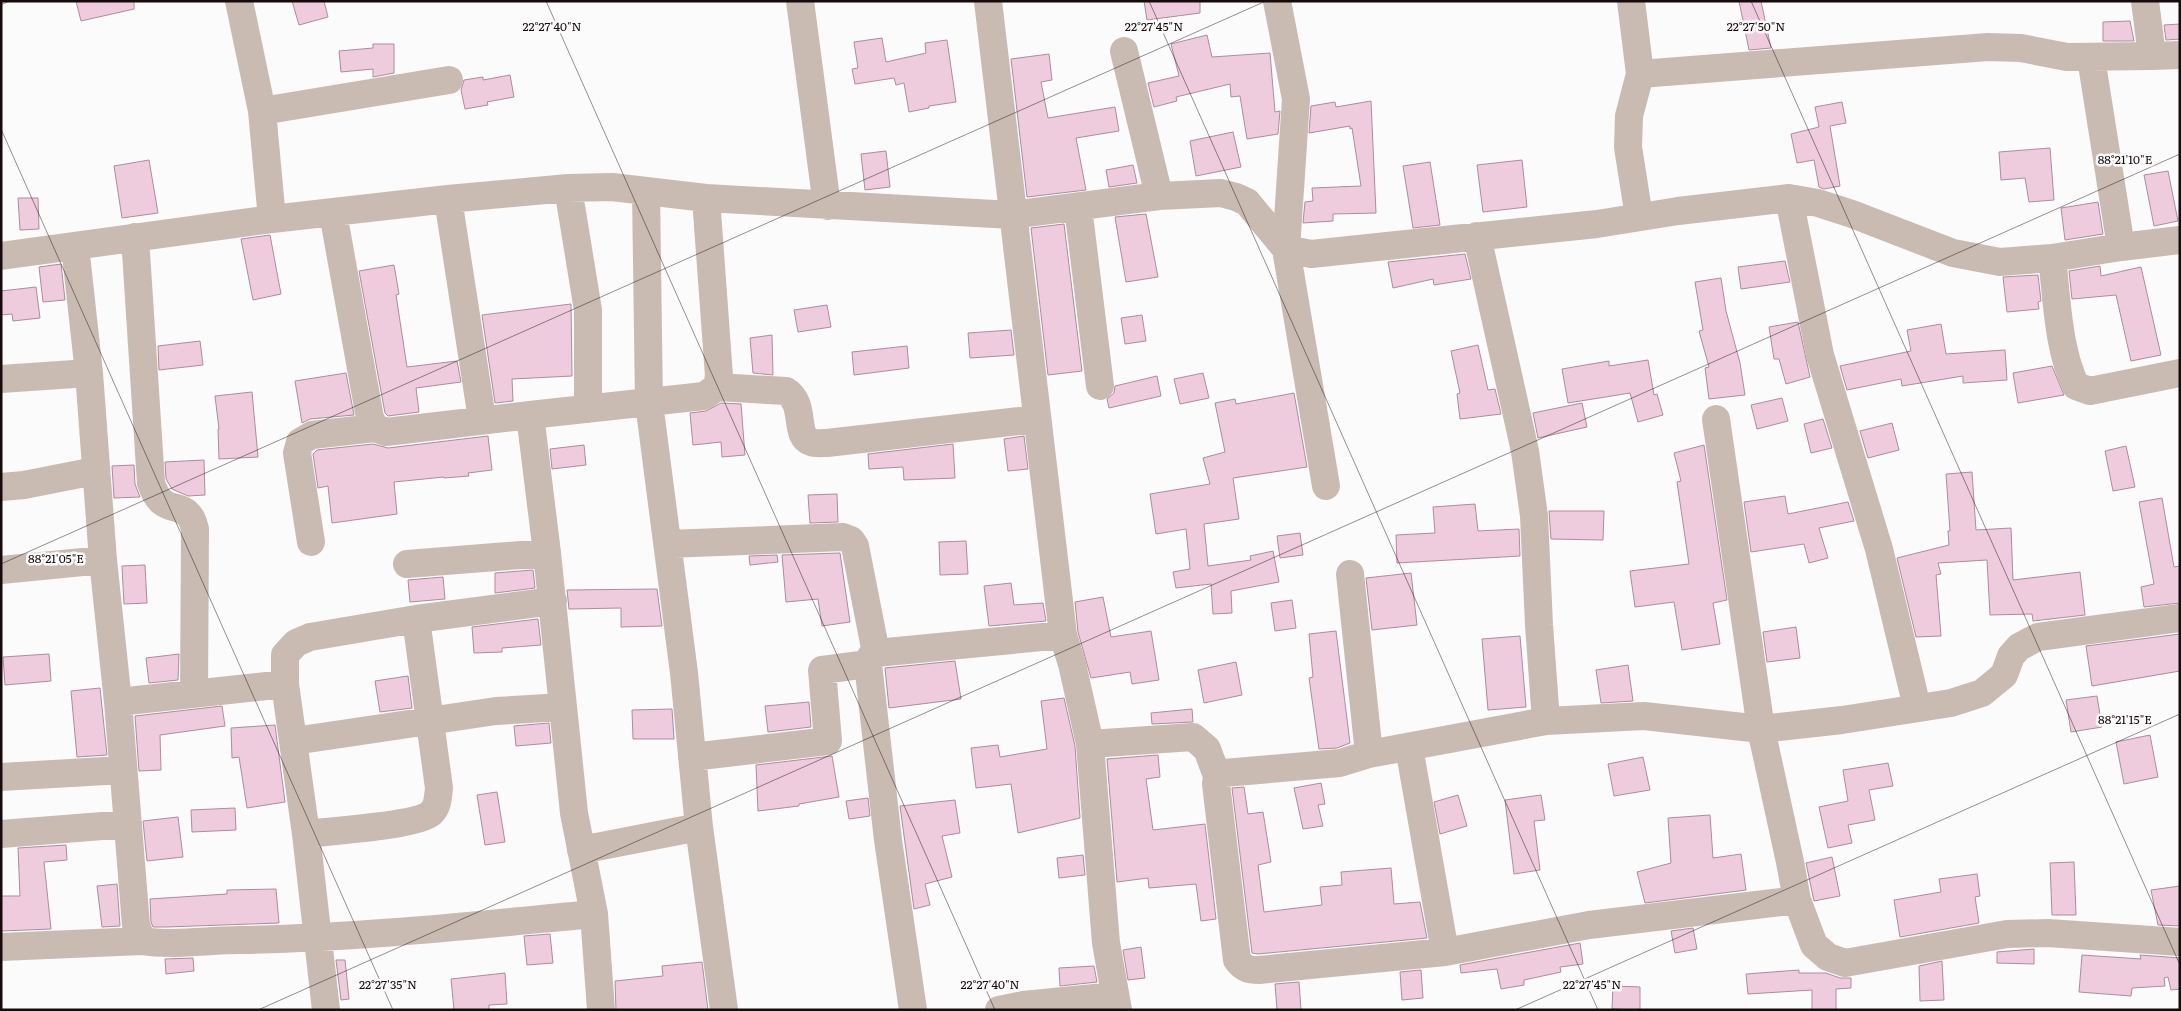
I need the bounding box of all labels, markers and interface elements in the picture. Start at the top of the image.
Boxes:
text: 22°27'40"N [522,17,582,35]
text: 22°27'45"N [1125,17,1183,35]
text: 22°27'50"N [1727,17,1785,35]
text: 88°21'10"E [2098,150,2153,168]
text: 88°21'05"E [28,549,84,567]
text: 88°21'15"E [2098,710,2152,728]
text: 22°27'35"N [359,975,417,993]
text: 22°27'40"N [960,975,1020,993]
text: 22°27'45"N [1563,975,1621,993]

